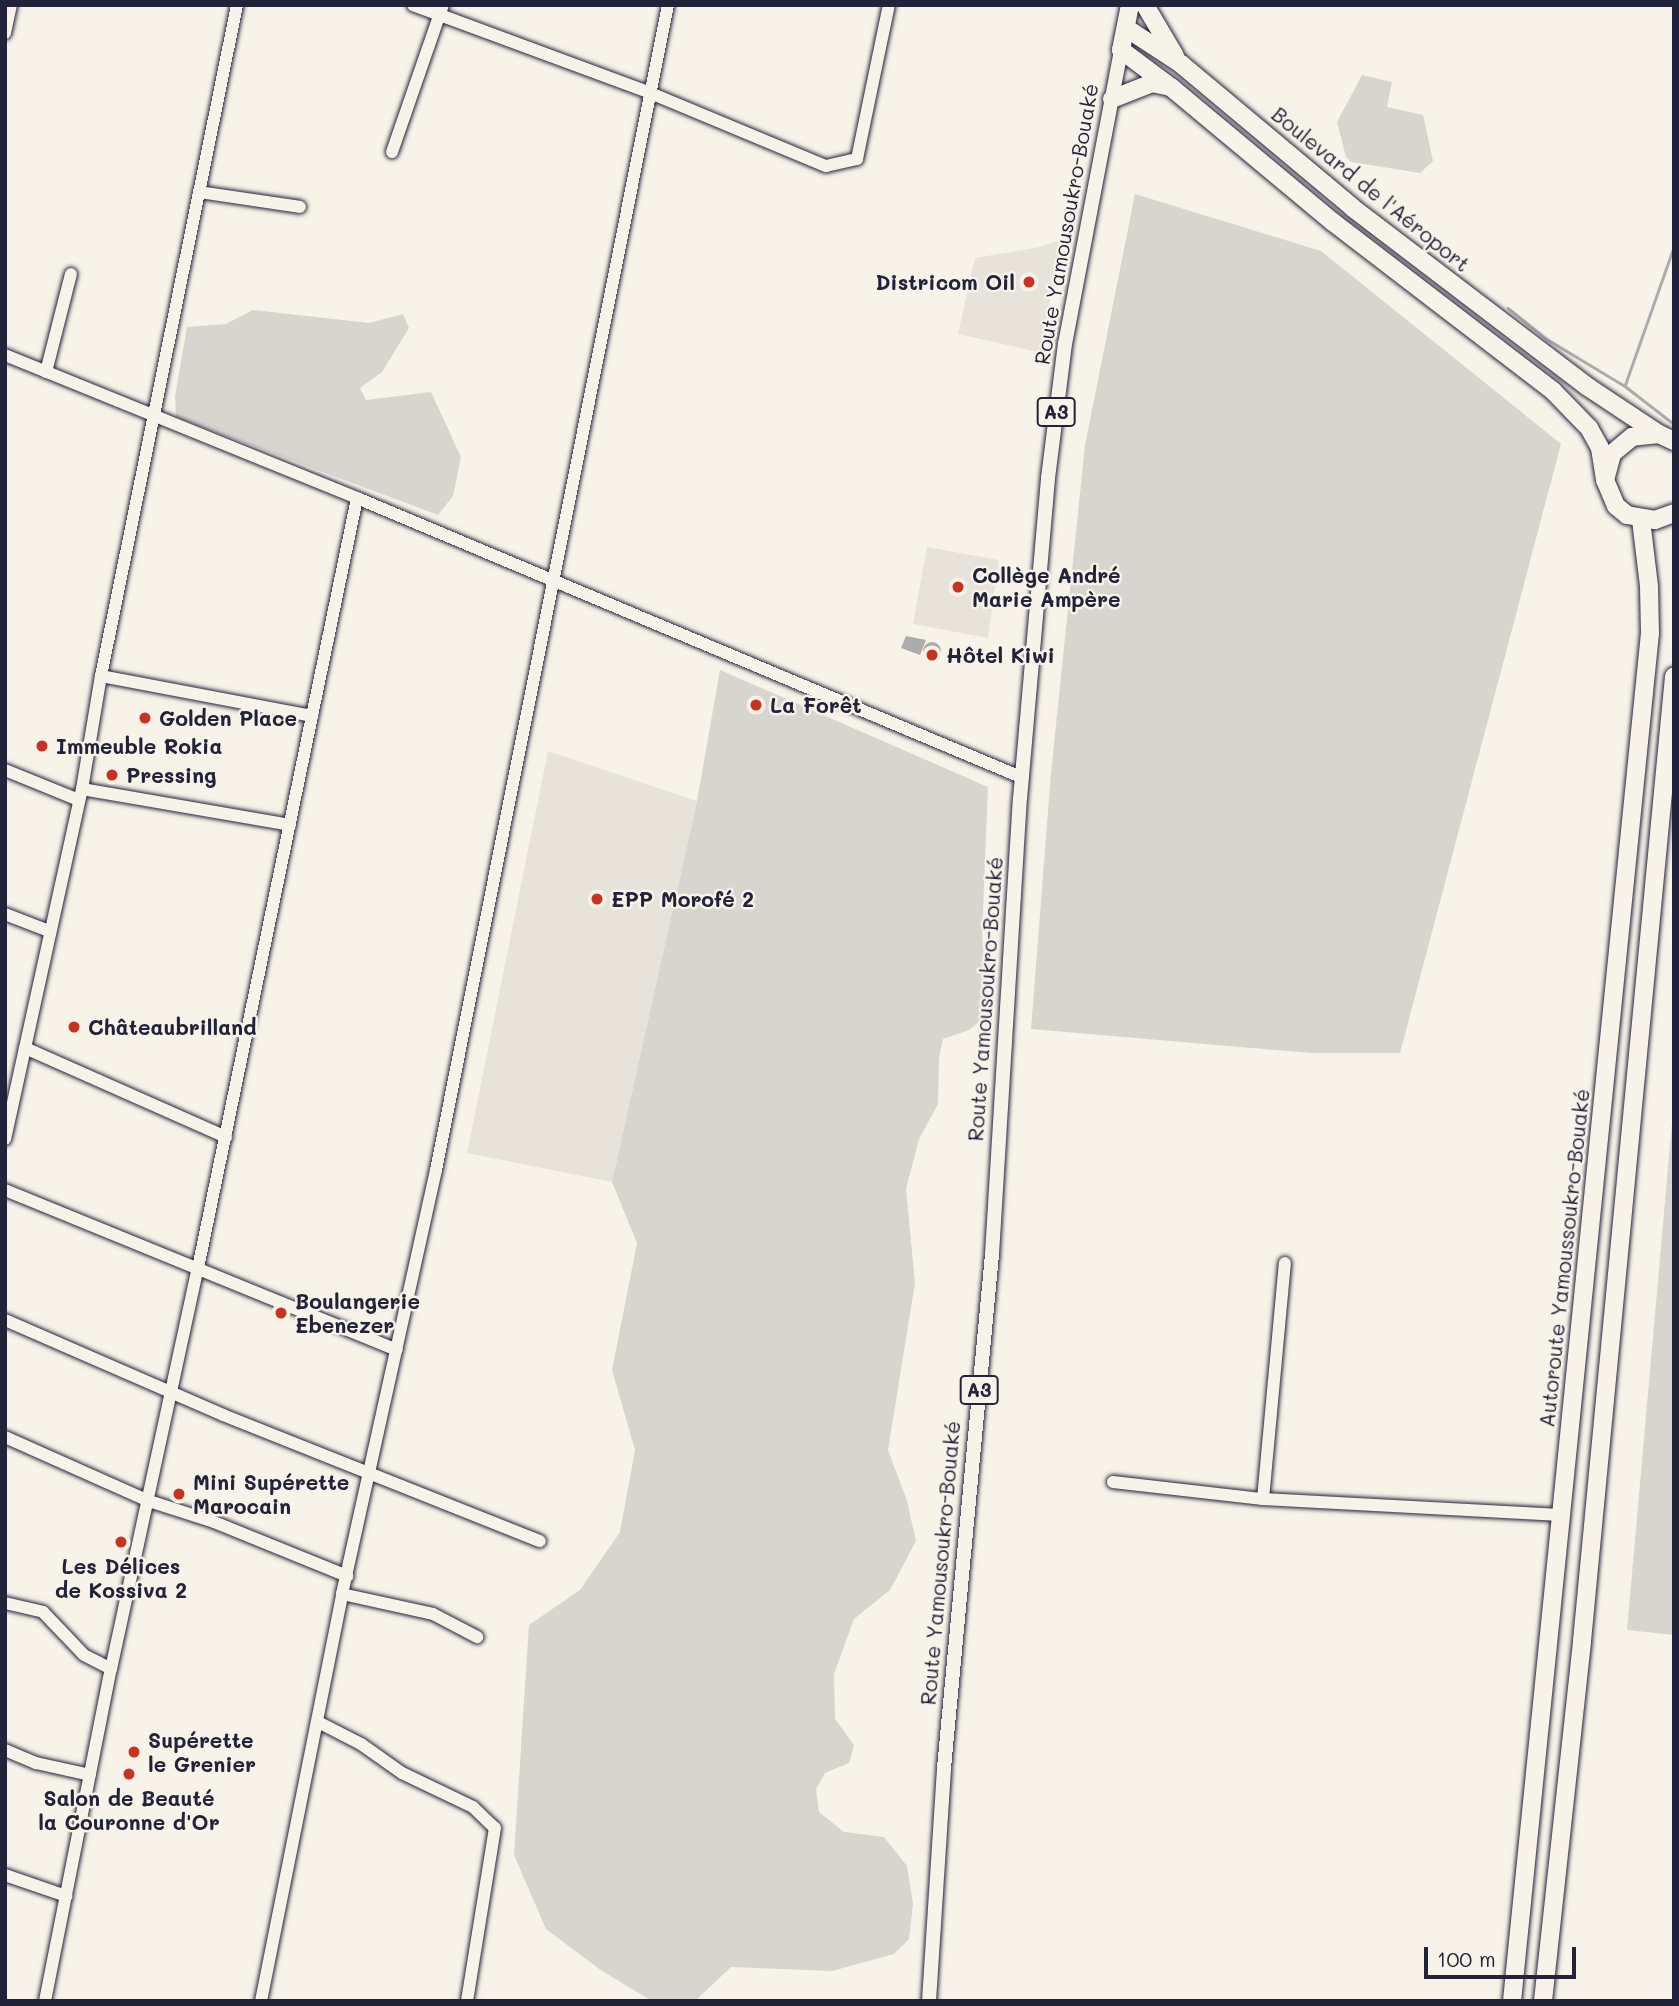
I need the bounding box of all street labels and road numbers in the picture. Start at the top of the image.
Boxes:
street label: Route Yamousoukro-Bouaké [1029,81,1103,367]
street label: Boulevard de l'Aéroport [1267,101,1475,277]
road number: A3 [1035,396,1077,428]
street label: Route Yamousoukro-Bouaké [962,856,1008,1142]
street label: Autoroute Yamoussoukro-Bouaké [1534,1087,1594,1429]
road number: A3 [958,1374,1000,1406]
street label: Route Yamousoukro-Bouaké [915,1420,965,1706]

